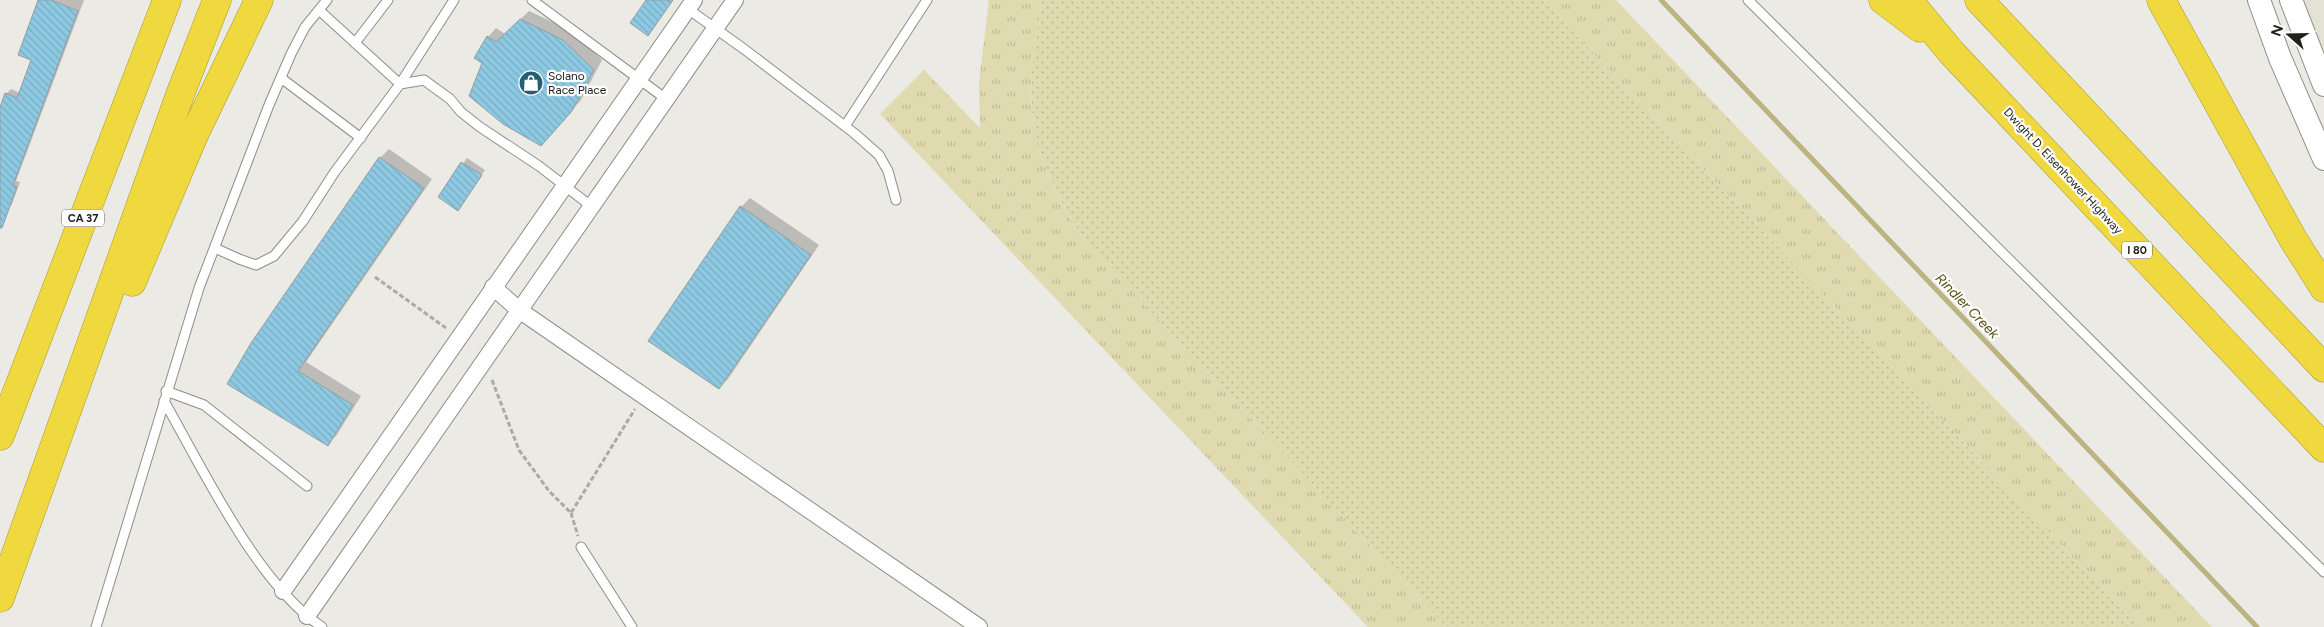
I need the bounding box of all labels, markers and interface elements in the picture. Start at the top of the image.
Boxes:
north arrow [2264,10,2314,60]
text: N [2267,23,2287,39]
place label: Solano Race Place [548,69,607,97]
shop icon: Solano Race Place [518,70,544,96]
street label: Dwight D. Eisenhower Highway [2001,105,2126,238]
road number: CA 37 [62,210,104,227]
road number: I 80 [2122,242,2152,258]
water label: Rindler Creek [1932,270,2003,343]

